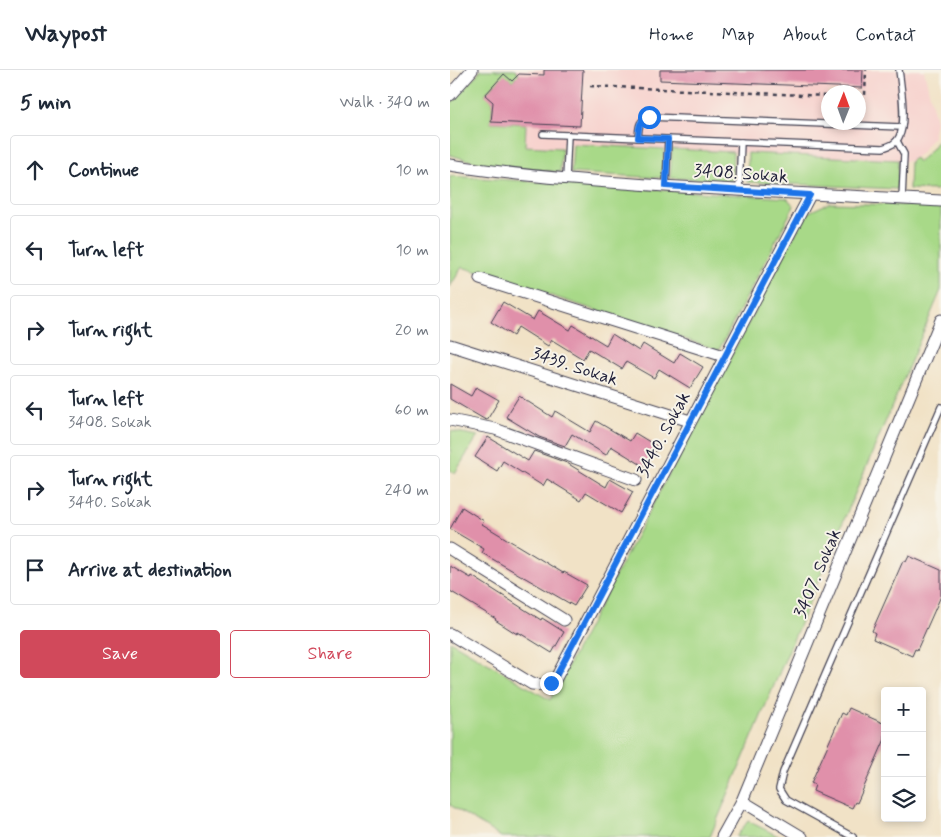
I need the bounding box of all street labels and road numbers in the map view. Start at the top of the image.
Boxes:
street label: 3408. Sokak [693,159,789,189]
street label: 3439. Sokak [528,342,621,392]
street label: 3440. Sokak [631,387,697,482]
street label: 3407. Sokak [788,525,848,622]

